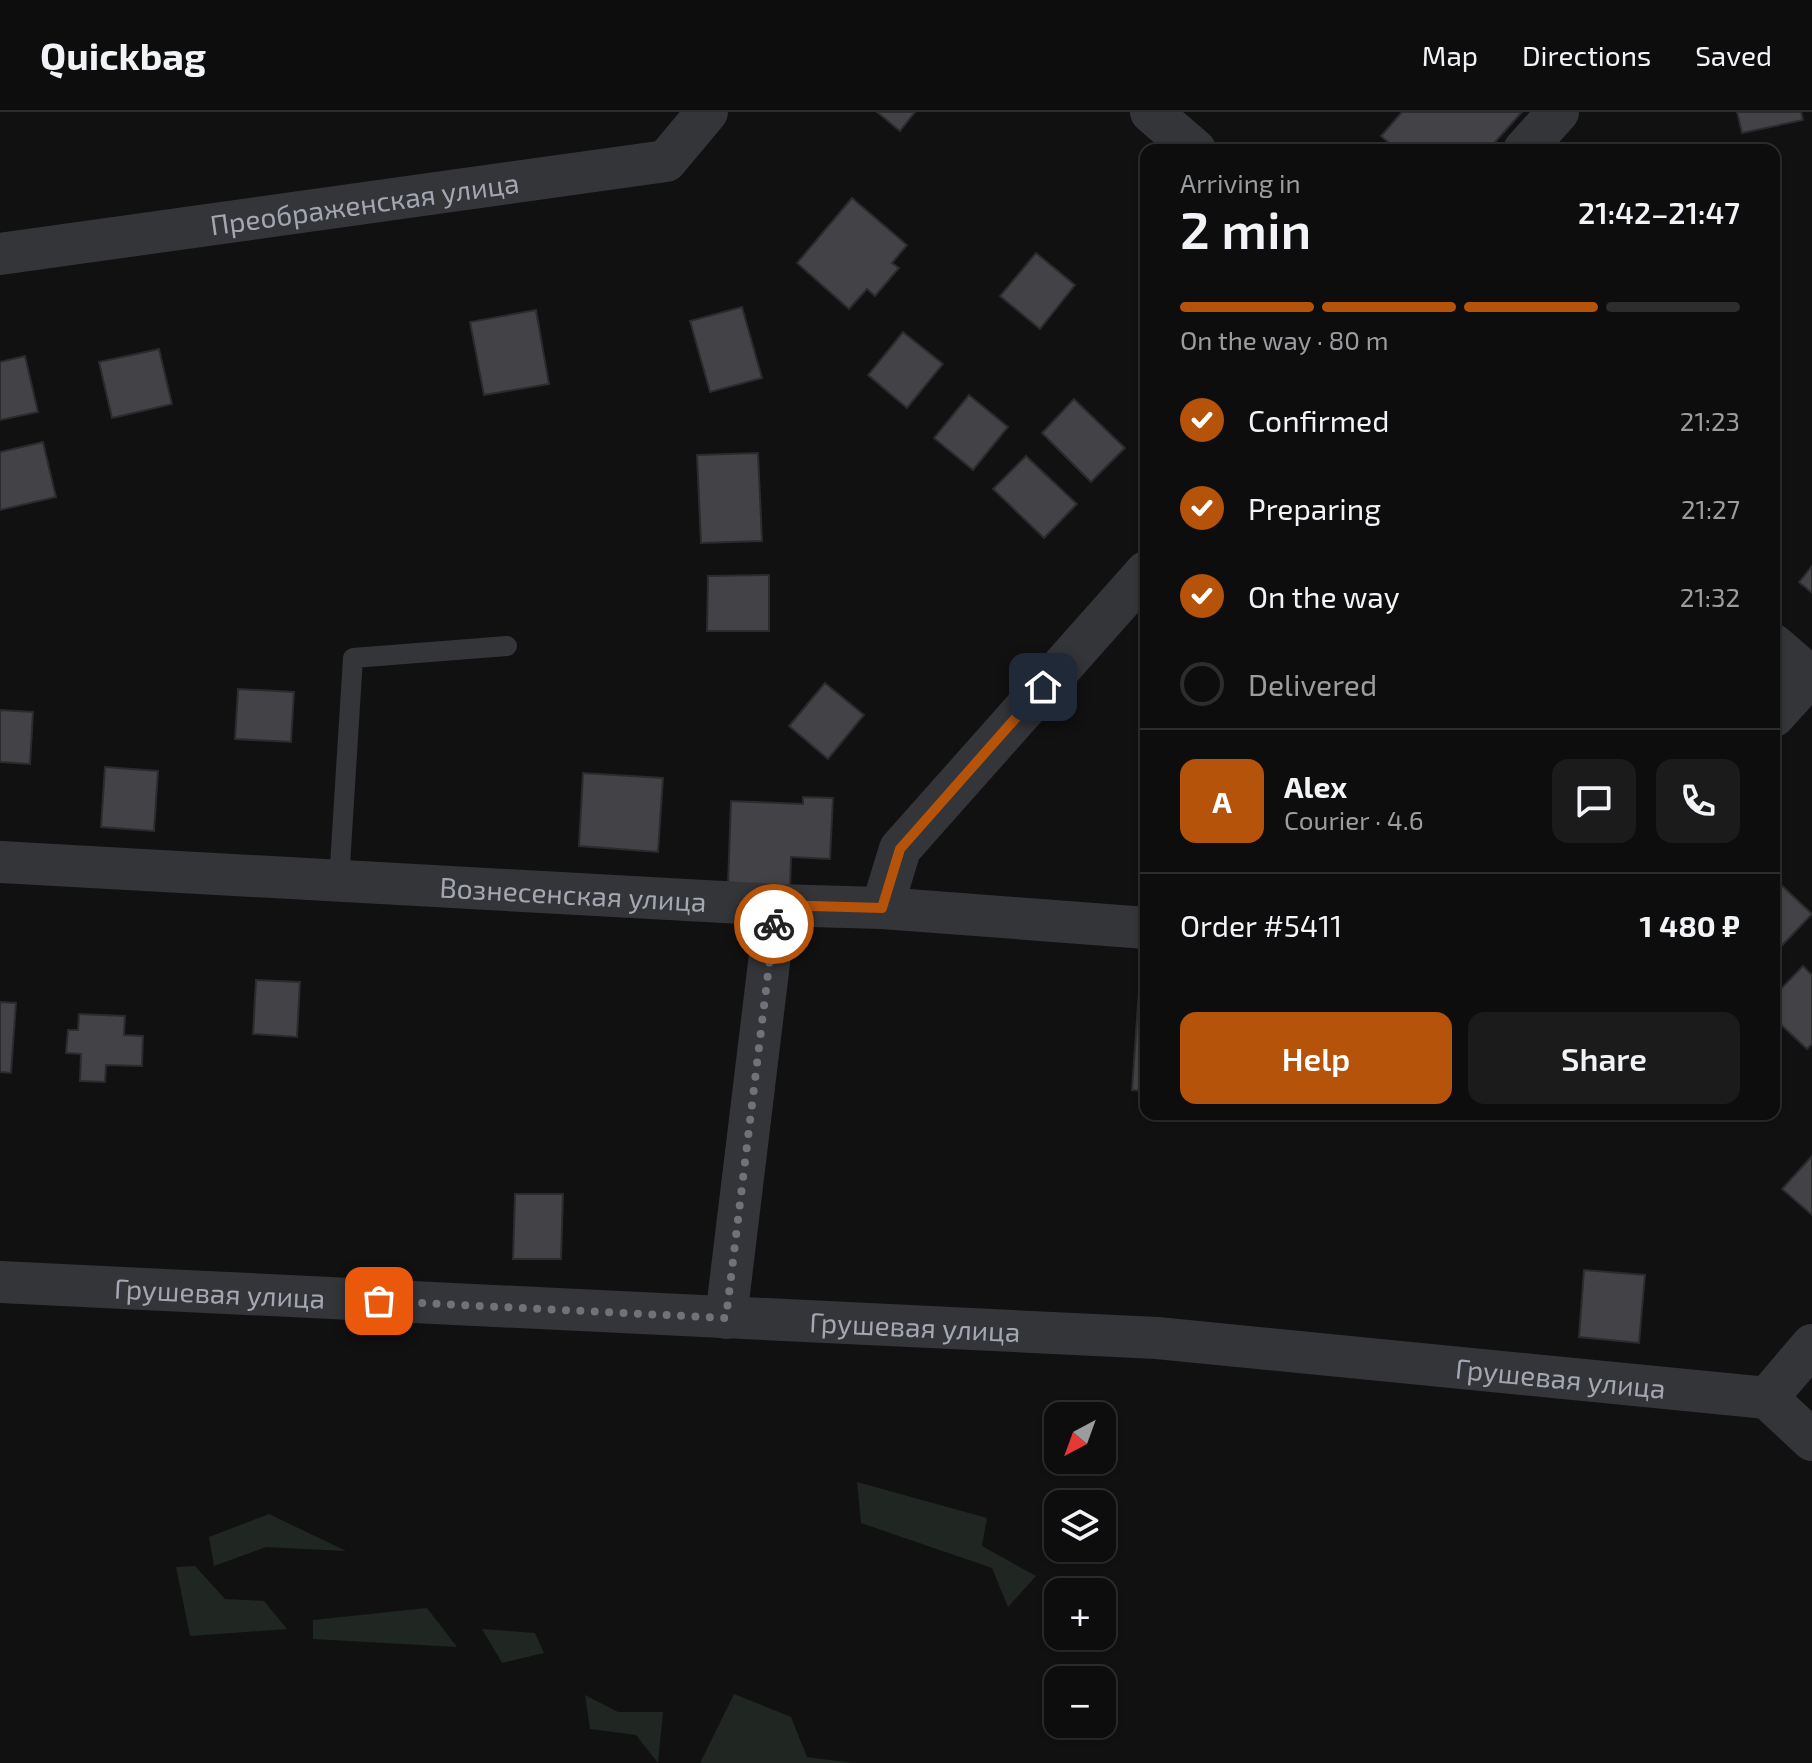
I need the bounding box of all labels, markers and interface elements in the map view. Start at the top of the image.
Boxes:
text: Quickbag [40,32,206,78]
text: Map [1422,38,1478,72]
text: Directions [1522,38,1651,72]
text: Saved [1695,38,1772,72]
street label: Преображенская улица [208,165,521,241]
text: Arriving in [1180,167,1301,198]
text: 21:42–21:47 [1578,194,1740,230]
text: 2 min [1180,197,1311,259]
text: On the way · 80 m [1180,324,1389,355]
icon: check [1180,398,1224,442]
text: Confirmed [1248,402,1389,438]
text: 21:23 [1680,405,1740,436]
icon: check [1180,486,1224,530]
text: Preparing [1248,490,1381,526]
text: 21:27 [1681,493,1740,524]
icon: check [1180,574,1224,618]
text: On the way [1248,578,1400,614]
text: 21:32 [1680,581,1740,612]
pin [1009,653,1077,721]
icon: home [1021,665,1065,709]
text: Delivered [1248,666,1377,702]
button: chat [1552,759,1636,843]
button: phone [1656,759,1740,843]
text: Alex [1284,768,1347,804]
text: A [1212,783,1232,819]
text: Courier · 4.6 [1284,804,1424,835]
street label: Вознесенская улица [439,869,708,918]
courier [734,884,814,964]
icon: bike [752,902,796,946]
text: Order #5411 [1180,907,1342,943]
text: 1 480 ₽ [1640,907,1740,943]
button: Help [1180,1012,1452,1104]
button: Share [1468,1012,1740,1104]
pin [345,1267,413,1335]
street label: Грушевая улица [113,1271,326,1315]
icon: bag [357,1279,401,1323]
street label: Грушевая улица [809,1304,1021,1348]
street label: Грушевая улица [1454,1350,1667,1405]
north arrow [1044,1402,1116,1474]
map controls [1044,1402,1116,1738]
button: layers [1044,1490,1116,1562]
button: + [1044,1578,1116,1650]
button: − [1044,1666,1116,1738]

